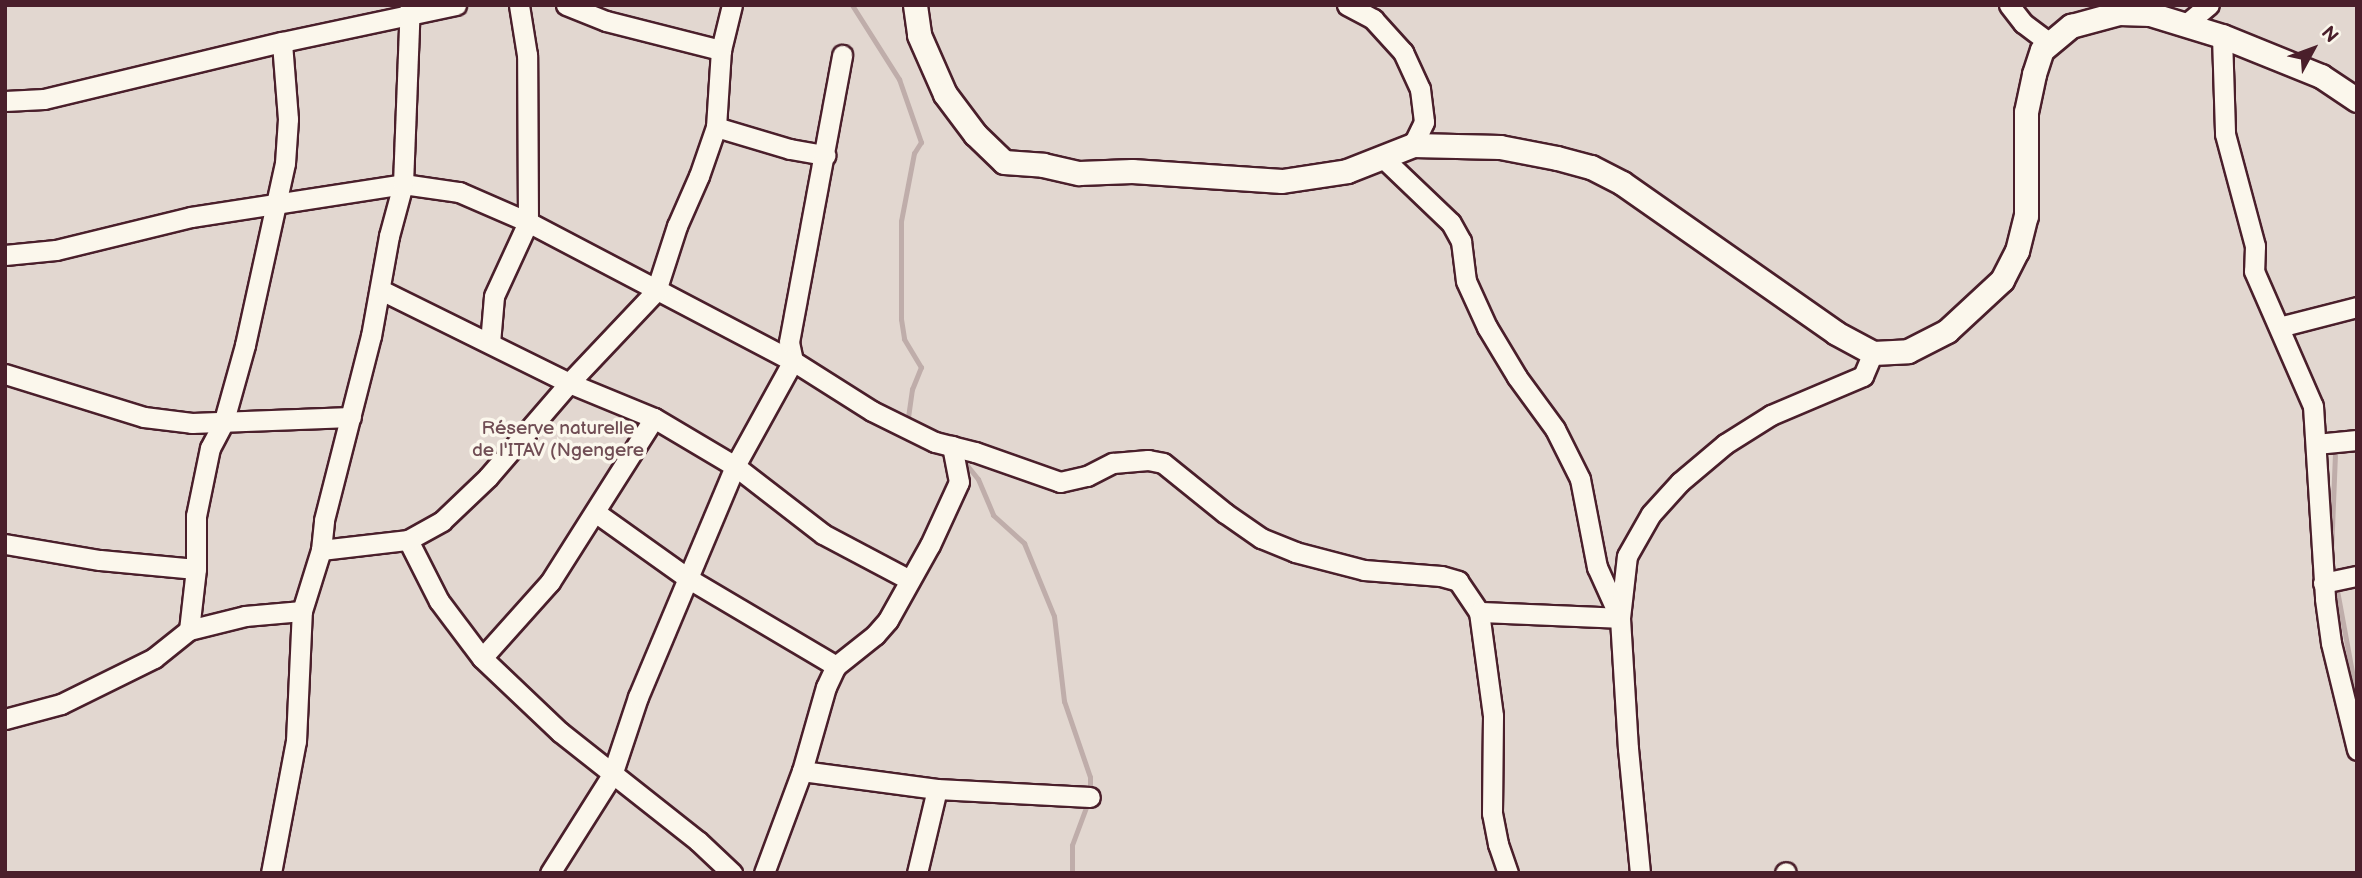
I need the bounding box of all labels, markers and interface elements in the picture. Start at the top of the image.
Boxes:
north arrow [2278,14,2348,84]
text: N [2316,22,2343,48]
park label: Réserve naturelle de l'ITAV (Ngengere [472,418,644,462]

